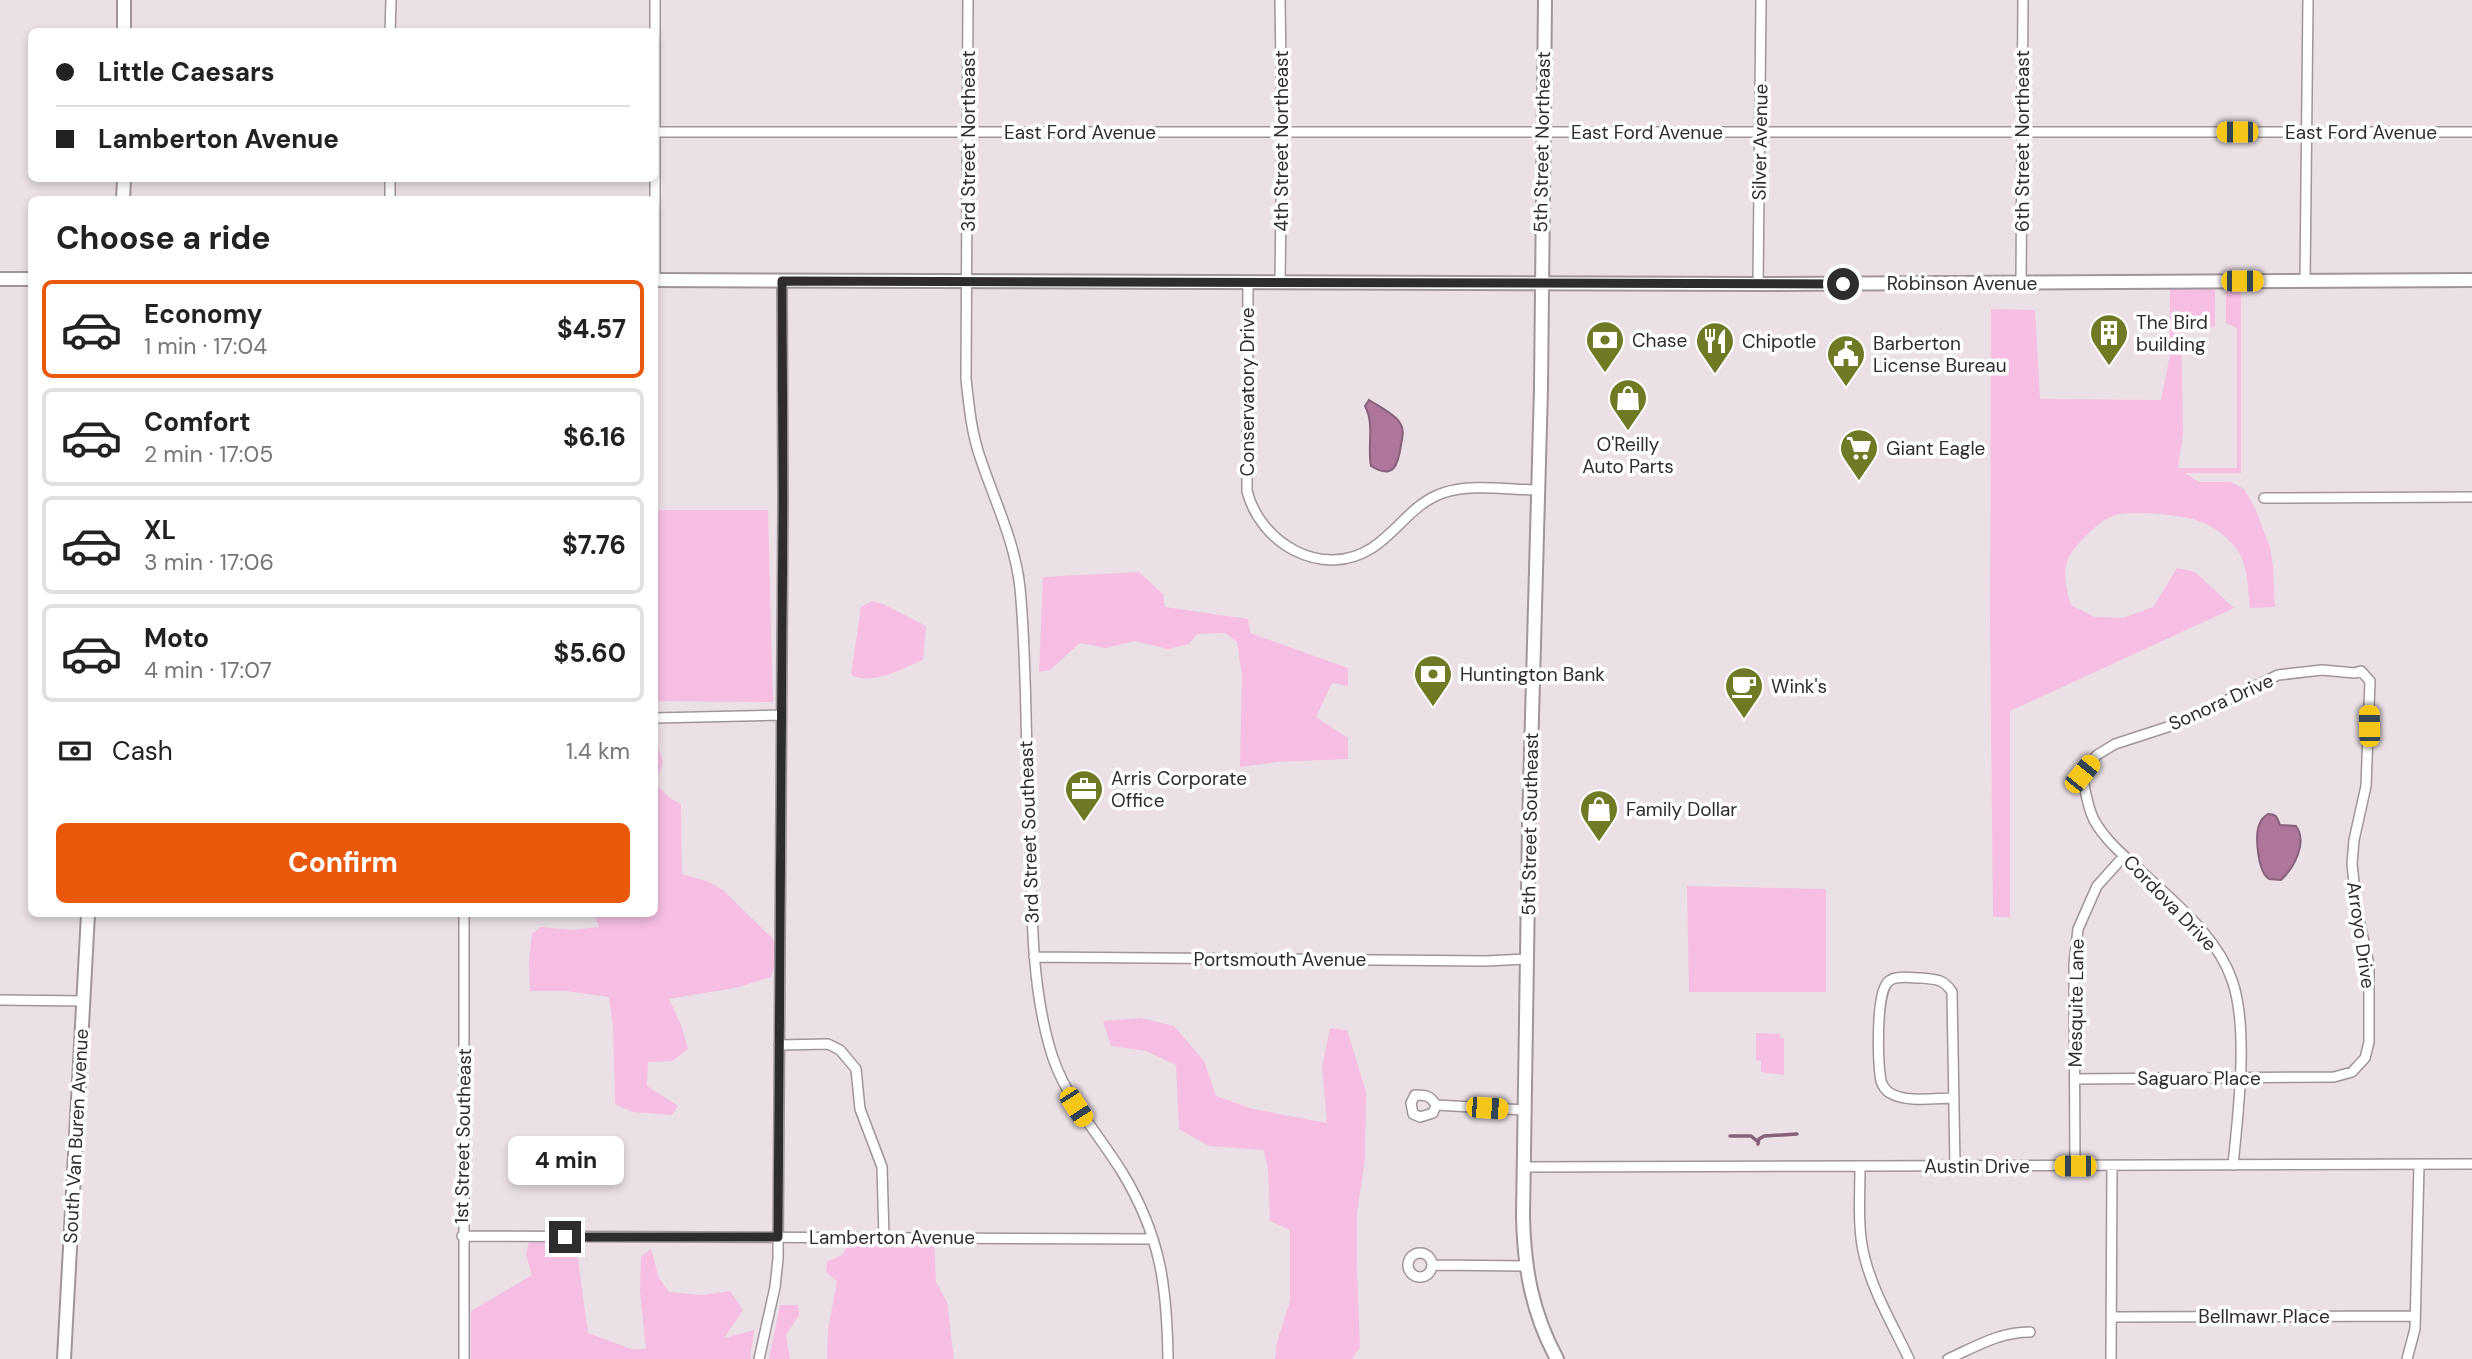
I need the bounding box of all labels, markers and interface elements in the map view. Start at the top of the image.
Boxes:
street label: 3rd Street Northeast [956,50,981,232]
street label: 4th Street Northeast [1269,50,1294,232]
street label: 6th Street Northeast [2010,50,2035,232]
street label: 5th Street Northeast [1528,51,1556,233]
text: Little Caesars [98,55,274,89]
street label: Silver Avenue [1746,83,1774,201]
street label: East Ford Avenue [1004,120,1156,145]
street label: East Ford Avenue [1571,120,1723,145]
street label: East Ford Avenue [2285,120,2437,145]
text: Lamberton Avenue [98,122,339,156]
car [2217,122,2259,143]
text: Choose a ride [56,217,271,259]
route start [1827,268,1859,300]
street label: Robinson Avenue [1887,271,2037,296]
car [2222,271,2264,292]
text: Economy [144,297,262,331]
icon: car [60,298,123,361]
street label: Conservatory Drive [1235,308,1260,476]
place label: The Bird building [2136,310,2208,357]
text: $4.57 [557,312,626,346]
building icon: The Bird building [2088,312,2130,367]
bank icon: Chase [1584,319,1626,374]
restaurant icon: Chipotle [1694,320,1736,375]
place label: Chase [1632,328,1687,353]
place label: Chipotle [1742,329,1816,354]
text: 1 min · 17:04 [144,331,267,361]
place label: Barberton License Bureau [1873,331,2007,378]
public building icon: Barberton License Bureau [1825,333,1867,388]
shop icon: O'Reilly Auto Parts [1607,377,1649,432]
text: Comfort [144,405,250,439]
icon: car [60,406,123,469]
text: $6.16 [563,420,626,454]
supermarket icon: Giant Eagle [1838,427,1880,482]
place label: O'Reilly Auto Parts [1582,432,1674,479]
place label: Giant Eagle [1886,436,1985,461]
text: 2 min · 17:05 [144,439,273,469]
text: XL [144,513,176,547]
icon: car [60,514,123,577]
text: $7.76 [562,528,626,562]
text: 3 min · 17:06 [144,547,274,577]
text: Moto [144,621,209,655]
icon: car [60,622,123,685]
text: $5.60 [554,636,626,670]
bank icon: Huntington Bank [1412,653,1454,708]
text: 4 min · 17:07 [144,655,272,685]
place label: Huntington Bank [1460,662,1605,687]
cafe icon: Wink's [1723,665,1765,720]
street label: Sonora Drive [2165,668,2277,736]
place label: Wink's [1771,674,1827,699]
car [2359,705,2380,747]
icon: cash [56,732,94,770]
street label: 5th Street Southeast [1516,732,1544,916]
text: Cash [112,734,173,768]
text: 1.4 km [566,736,630,766]
street label: 3rd Street Southeast [1013,740,1045,924]
car [2061,751,2104,797]
place label: Arris Corporate Office [1111,766,1247,813]
office icon: Arris Corporate Office [1063,768,1105,823]
shop icon: Family Dollar [1578,788,1620,843]
place label: Family Dollar [1626,797,1737,822]
button: Confirm [56,823,630,903]
street label: Cordova Drive [2118,850,2222,956]
street label: Arroyo Drive [2341,880,2381,990]
street label: Mesquite Lane [2062,938,2090,1068]
street label: Portsmouth Avenue [1194,947,1366,972]
street label: South Van Buren Avenue [58,1028,94,1244]
street label: 1st Street Southeast [449,1048,477,1224]
street label: Saguaro Place [2137,1066,2261,1091]
car [1056,1084,1097,1130]
car [1466,1096,1509,1120]
callout: 4 min [507,1136,623,1184]
text: 4 min [535,1145,597,1175]
street label: Austin Drive [1924,1154,2030,1179]
car [2055,1156,2097,1177]
route end [549,1221,581,1253]
street label: Lamberton Avenue [809,1225,975,1250]
street label: Bellmawr Place [2198,1304,2330,1329]

